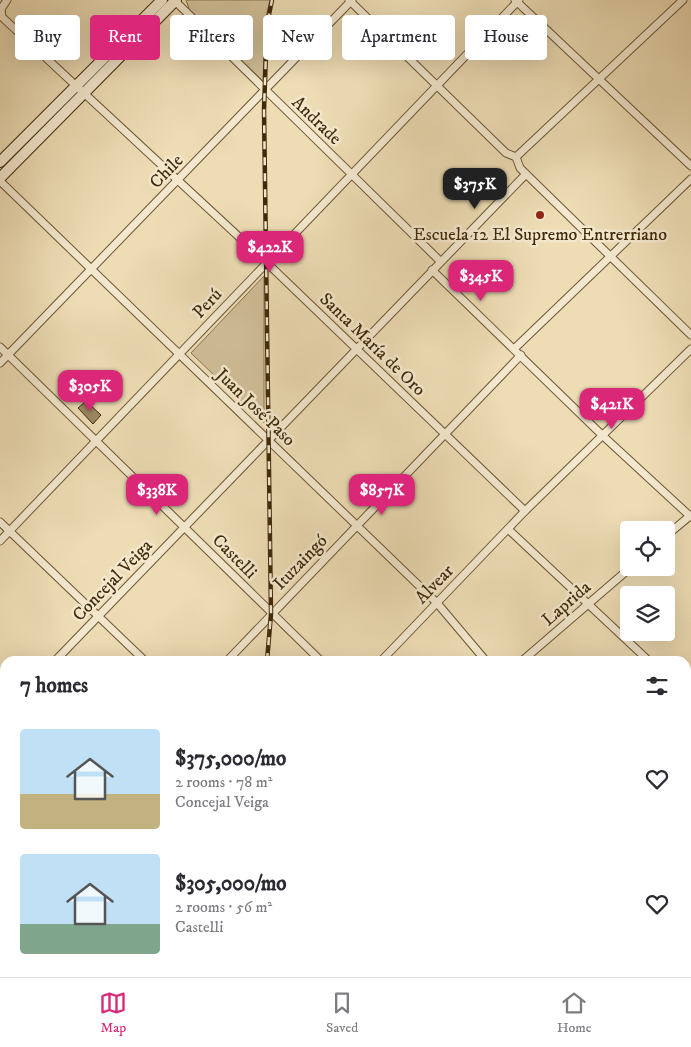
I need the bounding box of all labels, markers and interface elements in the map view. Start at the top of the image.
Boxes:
chip: Buy [15,15,80,60]
chip: Rent [90,15,160,60]
chip: Filters [170,15,253,60]
chip: New [263,15,332,60]
chip: Apartment [342,15,455,60]
chip: House [465,15,547,60]
street label: Andrade [287,92,346,150]
street label: Chile [145,150,188,193]
pin: $375K [440,168,510,210]
text: $375K [454,174,496,194]
marker: Escuela 12 El Supremo Entrerriano [534,209,546,221]
place label: Escuela 12 El Supremo Entrerriano [413,224,667,246]
pin: $422K [235,230,305,273]
text: $422K [248,237,292,257]
pin: $345K [446,260,516,302]
text: $345K [460,266,503,286]
street label: Perú [188,284,227,323]
street label: Santa María de Oro [315,288,430,401]
street label: Juan José Paso [209,363,300,451]
pin: $305K [55,370,125,412]
text: $305K [69,376,111,396]
pin: $421K [577,388,647,430]
text: $421K [591,394,633,414]
pin: $338K [122,474,192,516]
pin: $857K [347,474,417,516]
text: $338K [137,480,177,500]
text: $857K [360,480,404,500]
map controls [620,521,675,641]
button: locate [620,521,675,576]
street label: Castelli [207,530,261,584]
street label: Ituzaingó [269,530,333,595]
street label: Concejal Veiga [68,535,158,626]
street label: Alvear [411,560,459,609]
street label: Laprida [538,576,596,631]
button: layers [620,586,675,641]
icon: filters [643,672,671,700]
text: 7 homes [20,673,88,699]
text: $375,000/mo [175,746,286,772]
icon: home [60,749,120,809]
icon: heart [643,765,671,793]
text: 2 rooms · 78 m² [175,772,272,792]
text: Concejal Veiga [175,792,269,812]
text: $305,000/mo [175,871,287,897]
icon: home [60,874,120,934]
icon: heart [643,890,671,918]
text: 2 rooms · 56 m² [175,897,272,917]
text: Castelli [175,917,223,937]
tab: Map [99,989,127,1037]
tab: Saved [326,989,358,1037]
tab: Home [557,989,592,1037]

